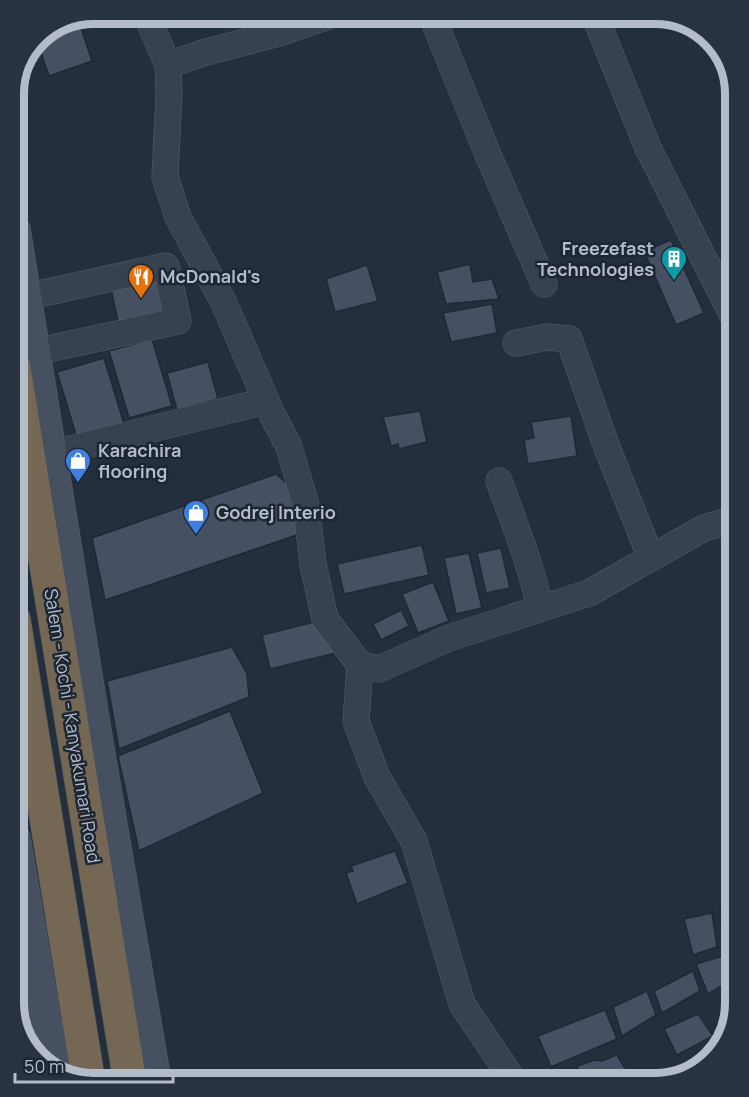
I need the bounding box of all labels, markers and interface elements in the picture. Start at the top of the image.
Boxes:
place label: Freezefast Technologies [537,236,654,281]
building icon: Freezefast Technologies [659,244,689,282]
restaurant icon: McDonald's [126,262,156,300]
place label: McDonald's [160,264,261,288]
place label: Karachira flooring [98,438,181,483]
shop icon: Karachira flooring [63,446,93,484]
shop icon: Godrej Interio [181,498,211,536]
place label: Godrej Interio [216,500,336,524]
street label: Salem - Kochi - Kanyakumari Road [39,587,107,865]
scale bar [15,1046,172,1084]
text: 50 m [24,1054,64,1078]

